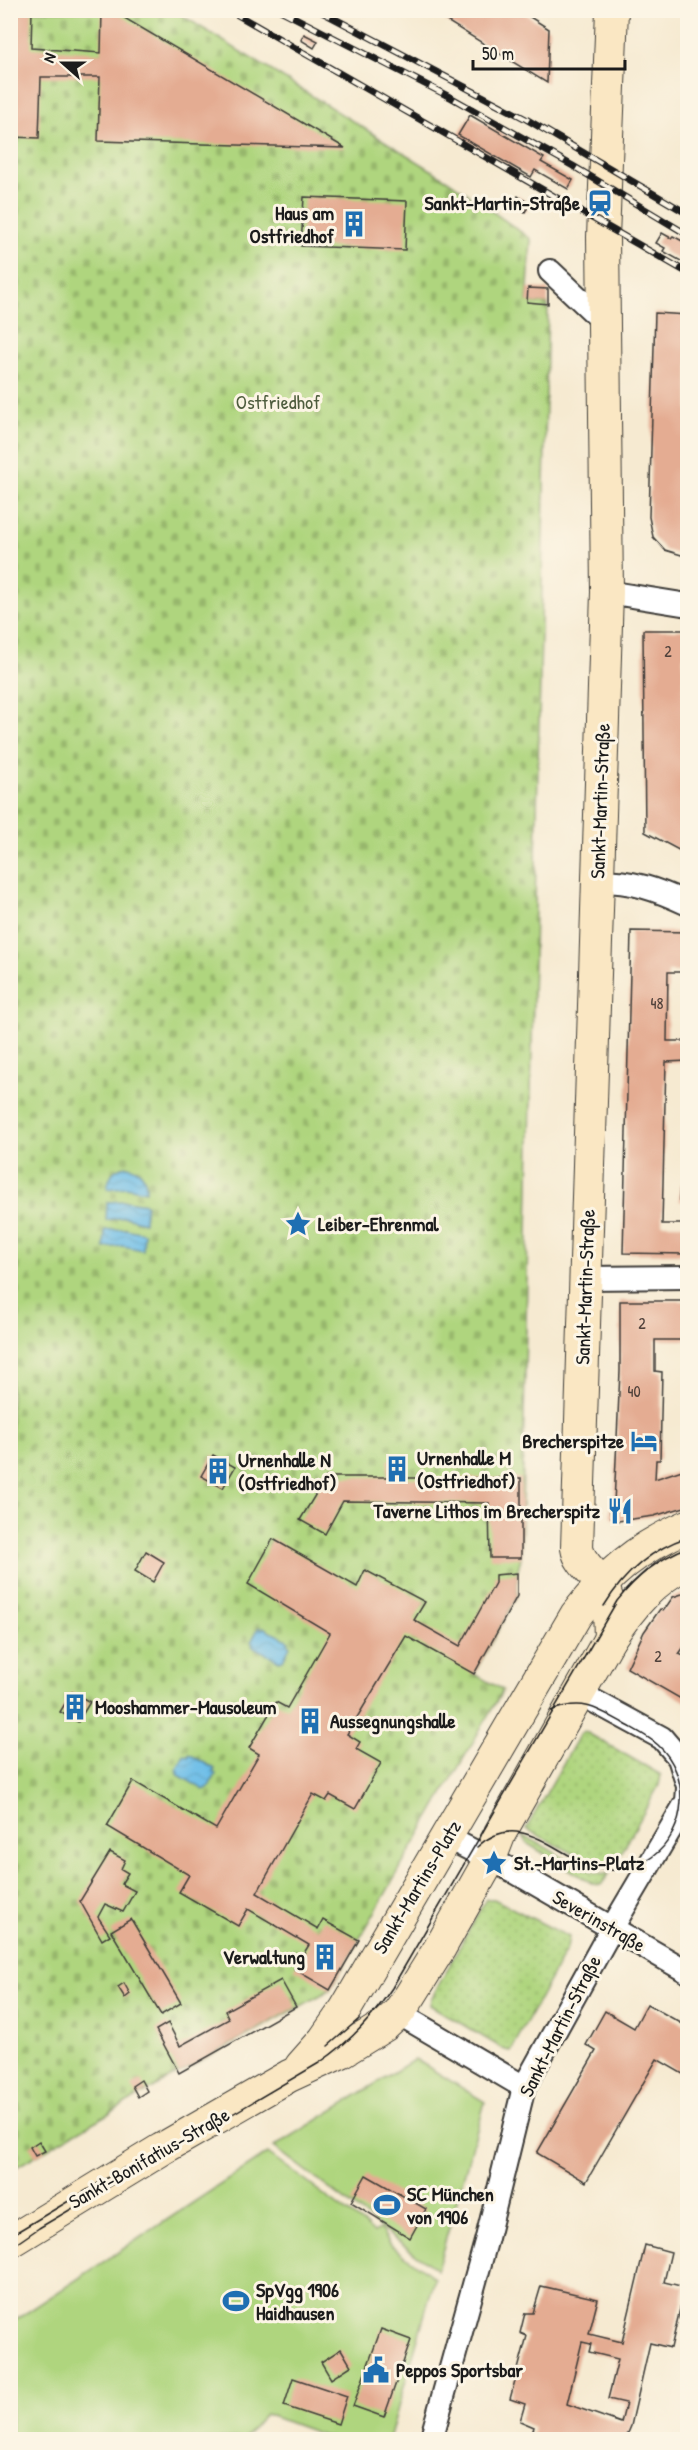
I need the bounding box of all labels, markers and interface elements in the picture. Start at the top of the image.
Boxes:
north arrow [33,33,93,93]
scale bar [473,33,624,71]
text: 50 m [482,41,514,66]
text: N [37,49,61,66]
station icon: Sankt-Martin-Straße [585,188,615,218]
place label: Sankt-Martin-Straße [425,189,580,217]
place label: Haus am Ostfriedhof [250,199,335,249]
building icon: Haus am Ostfriedhof [339,209,369,239]
park label: Ostfriedhof [236,388,320,415]
house number: 2 [664,640,672,662]
street label: Sankt-Martin-Straße [583,723,616,879]
house number: 48 [651,992,664,1014]
place icon: Leiber-Ehrenmal [283,1209,313,1239]
street label: Sankt-Martin-Straße [568,1209,601,1365]
place label: Leiber-Ehrenmal [318,1210,439,1237]
house number: 2 [638,1312,646,1334]
house number: 40 [627,1380,641,1402]
hotel icon: Brecherspitze [629,1426,659,1456]
place label: Brecherspitze [522,1427,624,1455]
place label: Urnenhalle M (Ostfriedhof) [417,1444,515,1494]
place label: Urnenhalle N (Ostfriedhof) [238,1446,336,1496]
building icon: Urnenhalle M (Ostfriedhof) [382,1454,412,1484]
building icon: Urnenhalle N (Ostfriedhof) [203,1456,233,1486]
restaurant icon: Taverne Lithos im Brecherspitz [605,1496,635,1526]
place label: Taverne Lithos im Brecherspitz [373,1497,600,1525]
house number: 2 [654,1645,662,1667]
building icon: Mooshammer-Mausoleum [60,1692,90,1722]
place label: Mooshammer-Mausoleum [95,1693,277,1720]
building icon: Aussegnungshalle [295,1706,325,1736]
place label: Aussegnungshalle [330,1707,456,1735]
street label: Sankt-Martins-Platz [366,1815,467,1958]
place icon: St.-Martins-Platz [479,1848,509,1878]
place label: St.-Martins-Platz [514,1849,645,1876]
street label: Severinstraße [548,1883,651,1958]
building icon: Verwaltung [310,1942,340,1972]
place label: Verwaltung [223,1943,305,1971]
street label: Sankt-Martin-Straße [512,1950,607,2101]
street label: Sankt-Bonifatius-Straße [63,2101,234,2215]
place label: SC München von 1906 [407,2180,494,2230]
sports icon: SC München von 1906 [372,2190,402,2220]
place label: SpVgg 1906 Haidhausen [256,2276,339,2326]
sports icon: SpVgg 1906 Haidhausen [221,2286,251,2316]
public building icon: Peppos Sportsbar [361,2355,391,2385]
place label: Peppos Sportsbar [396,2356,523,2384]

